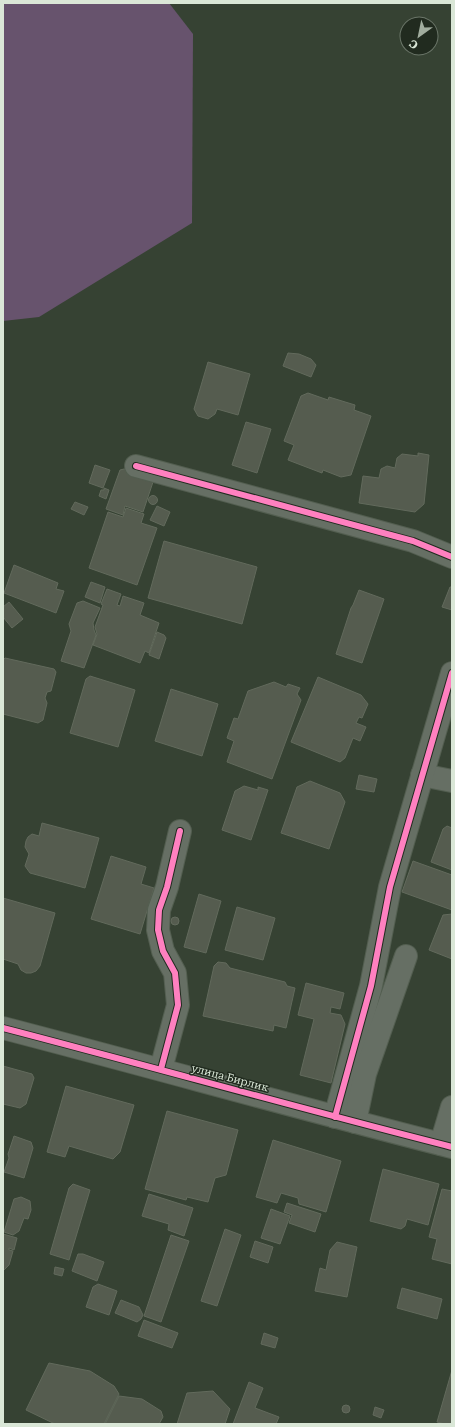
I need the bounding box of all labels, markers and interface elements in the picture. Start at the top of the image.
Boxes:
north arrow [399,16,439,56]
text: С [407,36,421,52]
street label: улица Бирлик [190,1061,270,1095]

